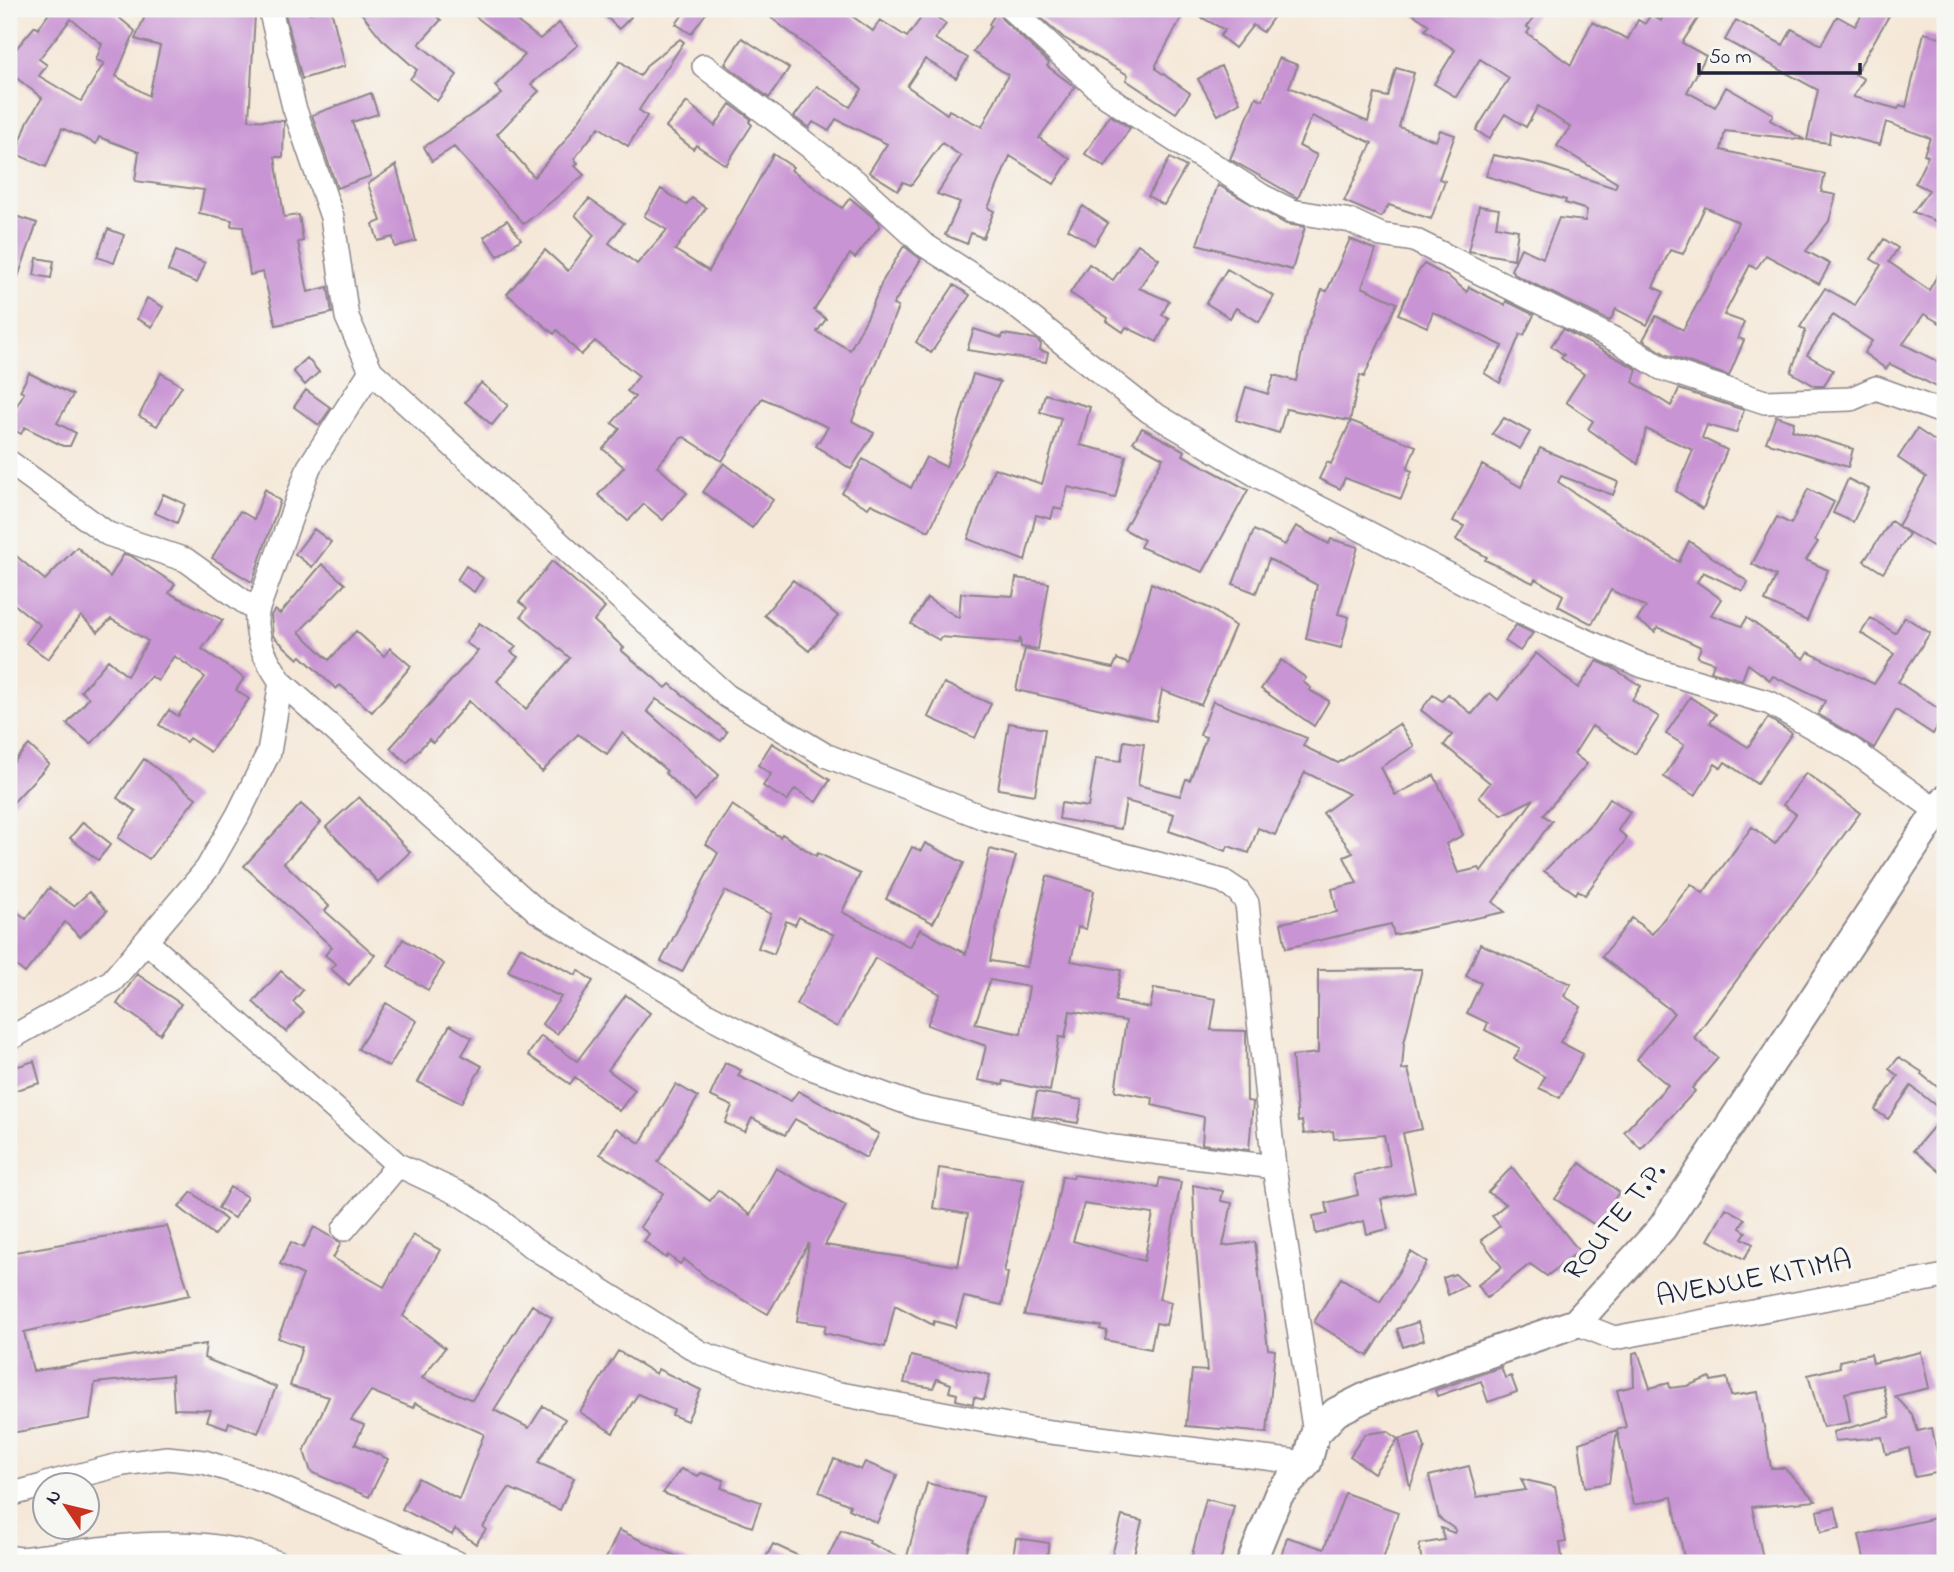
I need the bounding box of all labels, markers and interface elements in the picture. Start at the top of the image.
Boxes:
scale bar [1699,32,1860,76]
text: 50 m [1709,43,1752,73]
street label: ROUTE T.P. [1554,1152,1678,1292]
street label: AVENUE KITIMA [1653,1239,1855,1321]
north arrow [32,1470,102,1540]
text: N [39,1485,69,1511]

